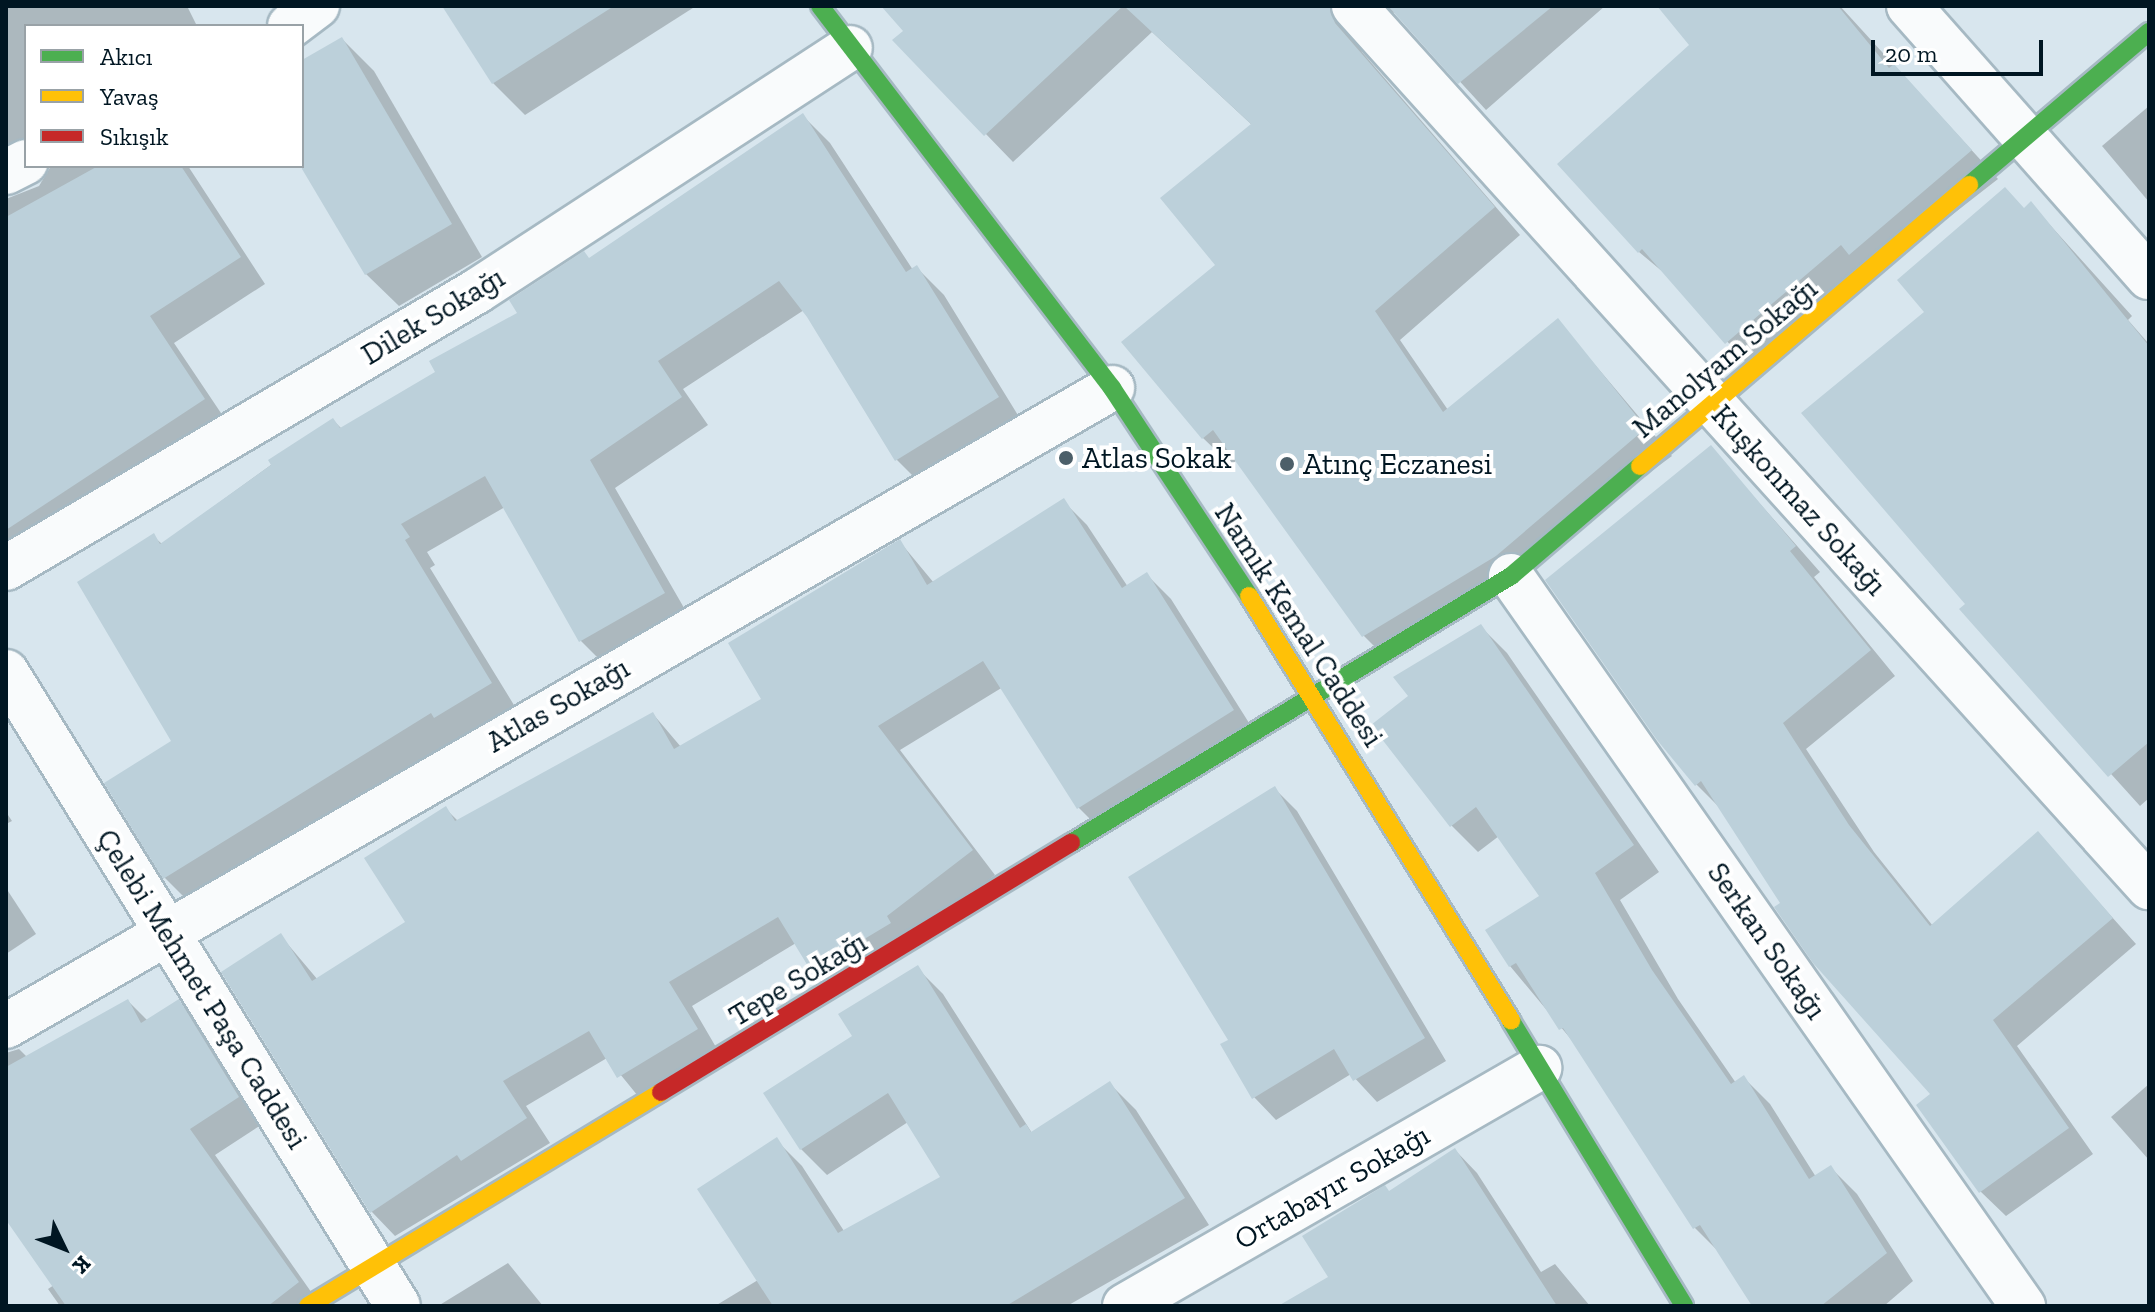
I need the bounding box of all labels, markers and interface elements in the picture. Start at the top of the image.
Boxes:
legend [24,24,304,168]
scale bar [1875,24,2047,74]
text: 20 m [1885,39,1937,68]
text: Akıcı [100,42,153,71]
text: Yavaş [100,82,158,111]
text: Sıkışık [100,122,168,151]
street label: Dilek Sokağı [355,259,511,373]
street label: Manolyam Sokağı [1625,270,1825,446]
street label: Kuşkonmaz Sokağı [1704,397,1894,603]
place label: Atlas Sokak [1082,440,1232,476]
place label: Atınç Eczanesi [1303,446,1492,482]
marker: Atlas Sokak [1057,449,1075,467]
marker: Atınç Eczanesi [1278,455,1296,473]
street label: Namık Kemal Caddesi [1207,497,1391,753]
street label: Atlas Sokağı [480,650,636,760]
street label: Çelebi Mehmet Paşa Caddesi [89,823,315,1155]
street label: Serkan Sokağı [1700,856,1834,1026]
street label: Tepe Sokağı [723,924,873,1034]
street label: Ortabayır Sokağı [1228,1117,1436,1257]
north arrow [24,1208,104,1288]
text: K [67,1250,97,1279]

